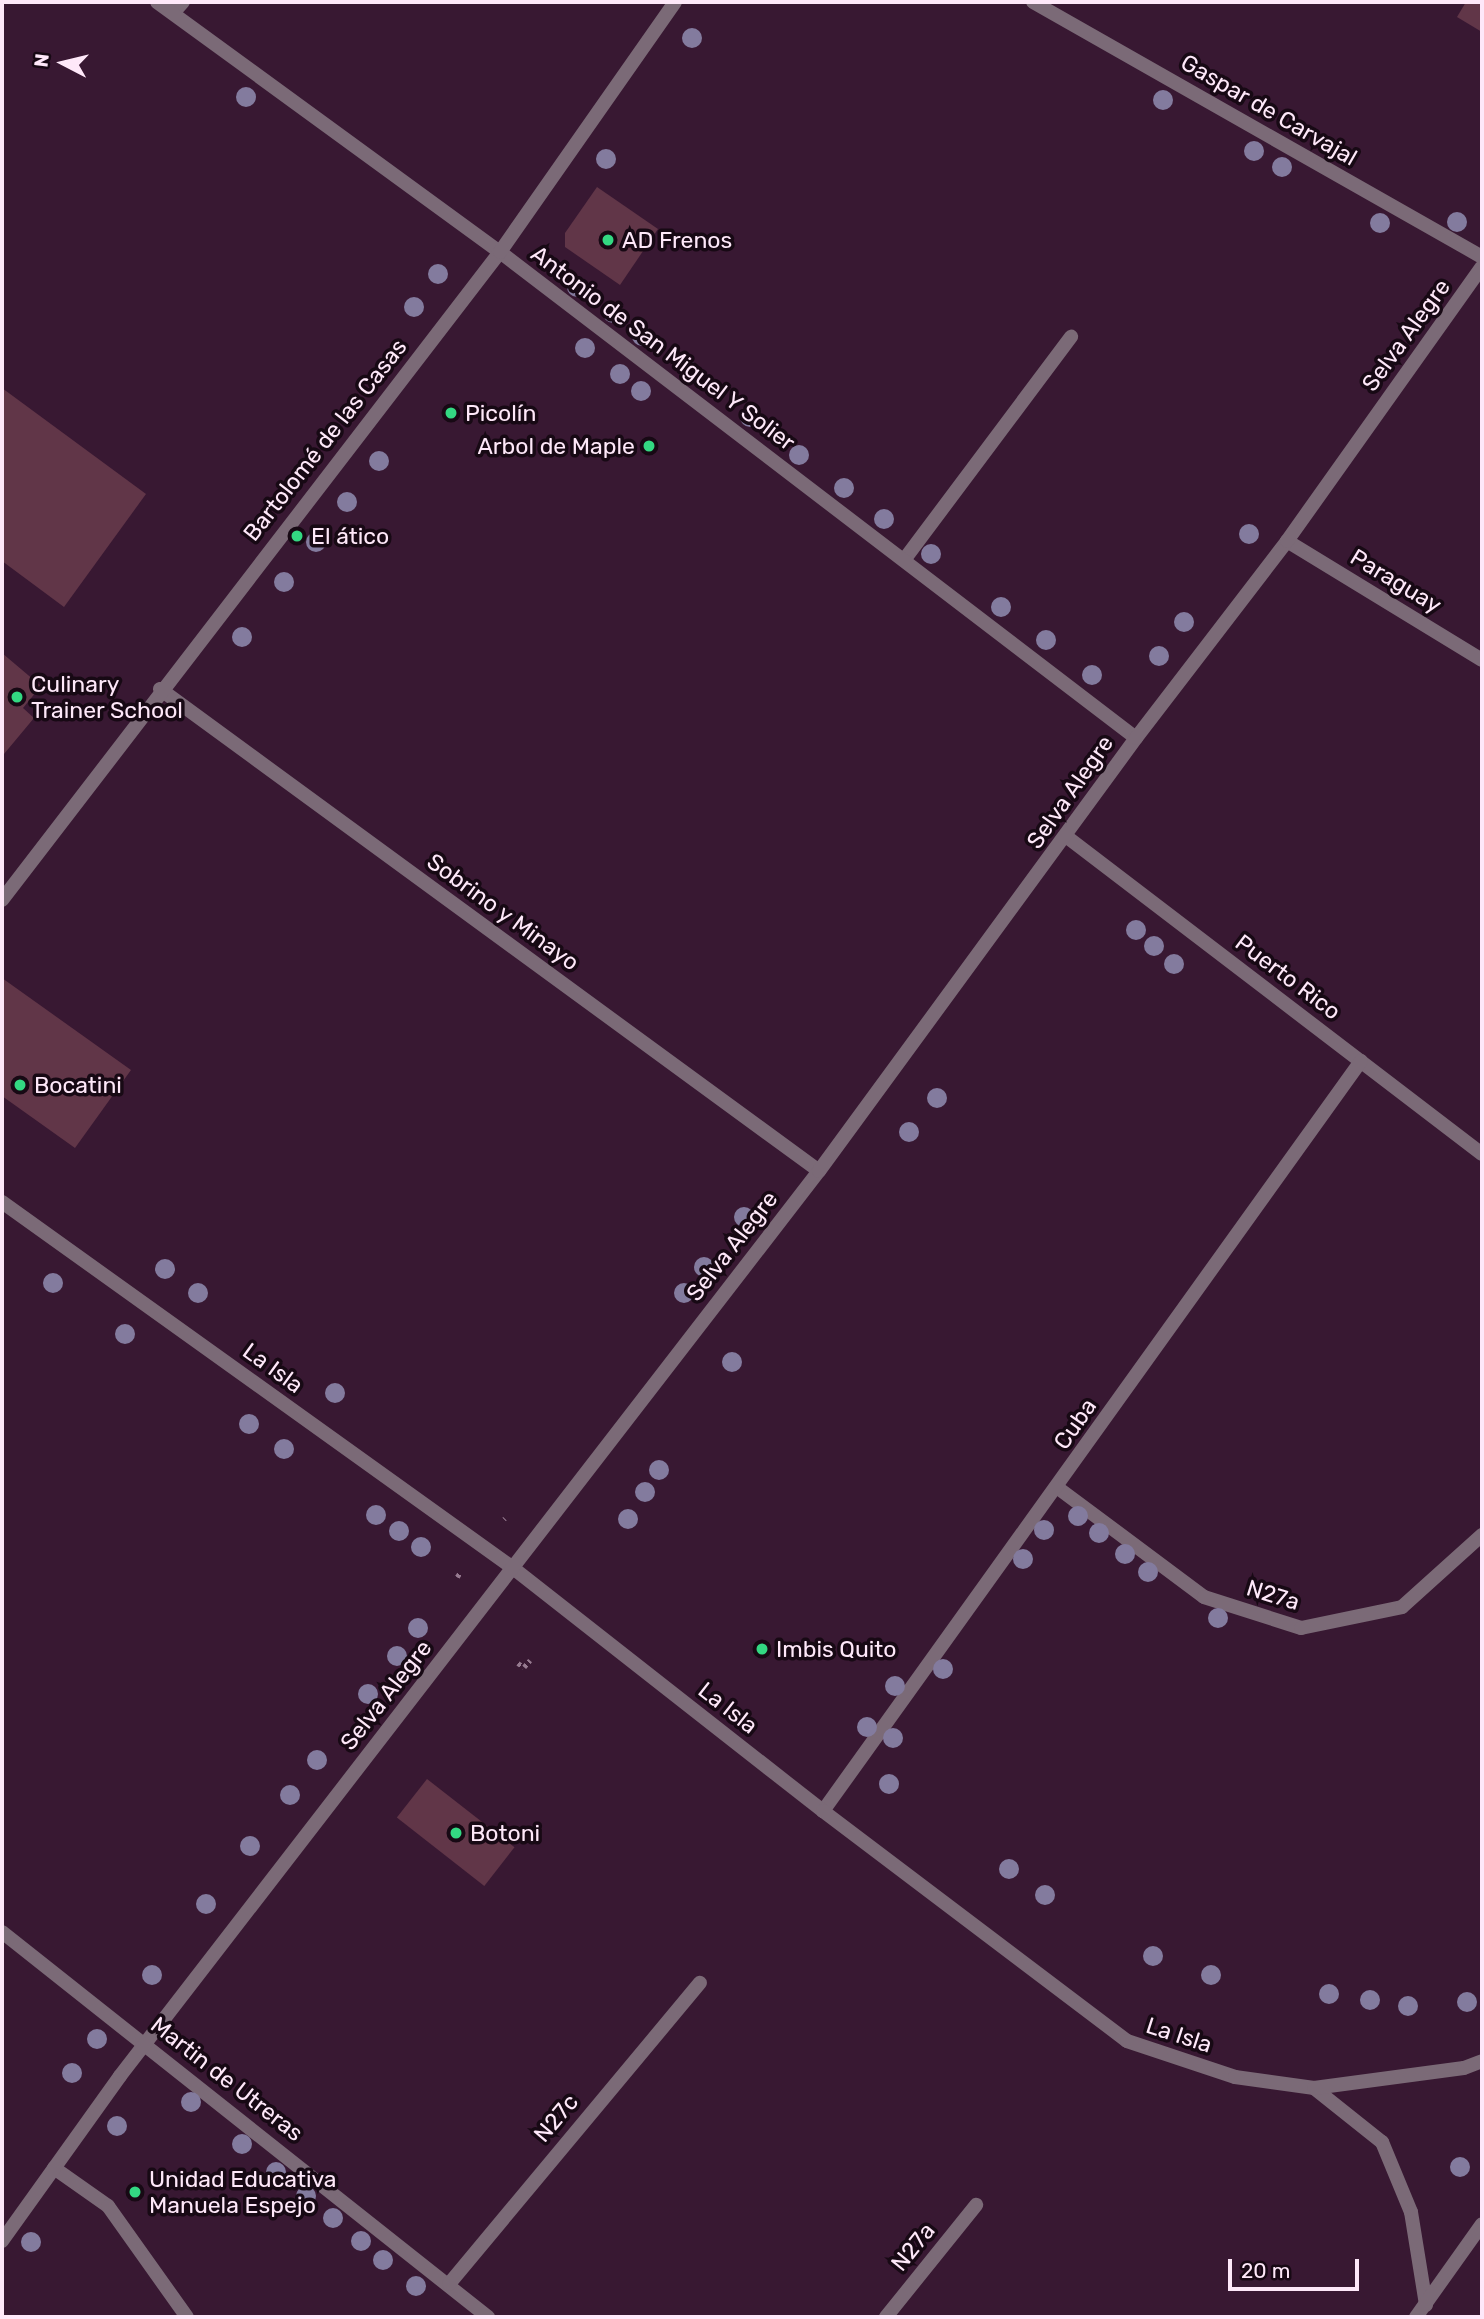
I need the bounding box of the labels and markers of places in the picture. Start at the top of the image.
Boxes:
place label: AD Frenos [622,226,732,254]
marker: AD Frenos [600,232,616,248]
place label: Picolín [465,399,536,427]
marker: Picolín [443,405,459,421]
place label: Arbol de Maple [477,432,635,460]
marker: Arbol de Maple [641,438,657,454]
place label: El ático [311,522,389,550]
marker: El ático [289,528,305,544]
place label: Culinary Trainer School [31,670,183,724]
marker: Culinary Trainer School [9,689,25,705]
place label: Bocatini [34,1071,122,1099]
marker: Bocatini [12,1077,28,1093]
place label: Imbis Quito [776,1635,897,1663]
marker: Imbis Quito [754,1641,770,1657]
place label: Botoni [470,1819,540,1847]
marker: Botoni [448,1825,464,1841]
place label: Unidad Educativa Manuela Espejo [149,2165,336,2219]
marker: Unidad Educativa Manuela Espejo [127,2184,143,2200]

